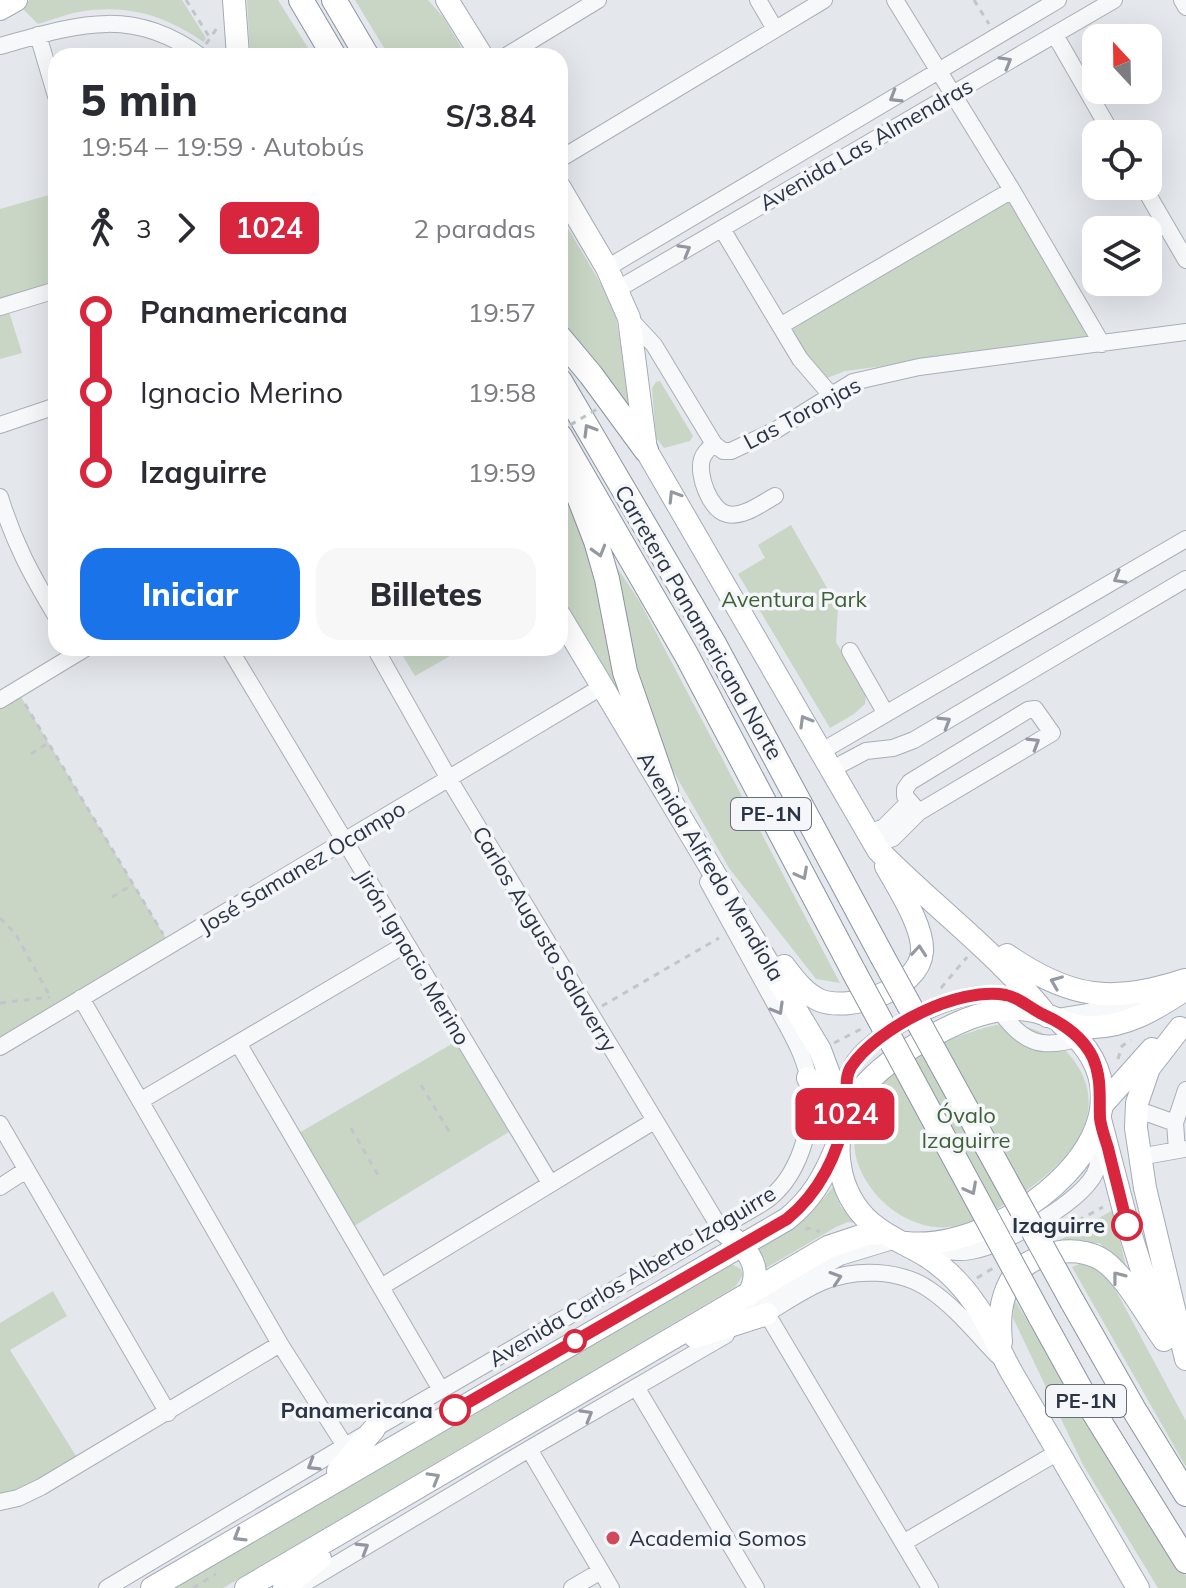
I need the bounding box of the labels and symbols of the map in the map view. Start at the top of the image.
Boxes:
north arrow [1082,24,1162,104]
one-way arrow [997,56,1012,72]
street label: Avenida Las Almendras [754,71,978,217]
one-way arrow [889,88,904,103]
one-way arrow [676,244,691,260]
street label: Las Toronjas [739,370,865,456]
one-way arrow [583,424,599,439]
street label: Carretera Panamericana Norte [609,480,789,764]
one-way arrow [669,490,684,505]
one-way arrow [590,544,606,558]
one-way arrow [1113,568,1127,584]
park label: Aventura Park [721,585,867,613]
one-way arrow [799,715,815,730]
one-way arrow [936,716,951,731]
one-way arrow [1025,738,1040,753]
street label: Avenida Alfredo Mendiola [631,746,791,986]
street label: José Samanez Ocampo [194,794,410,940]
road number: PE-1N [731,798,811,830]
street label: Carlos Augusto Salaverry [466,821,624,1057]
street label: Jirón Ignacio Merino [349,864,477,1050]
one-way arrow [793,865,808,880]
one-way arrow [910,944,927,957]
one-way arrow [1050,976,1064,992]
one-way arrow [768,1000,784,1015]
line badge: 1024 [789,1088,901,1140]
park label: Óvalo Izaguirre [921,1101,1011,1154]
street label: Avenida Carlos Alberto Izaguirre [483,1179,781,1373]
one-way arrow [962,1180,977,1195]
marker: Izaguirre [1112,1210,1142,1240]
place label: Izaguirre [1012,1211,1105,1239]
one-way arrow [828,1271,842,1287]
one-way arrow [1114,1271,1128,1286]
unlabelled marker [564,1330,586,1352]
road number: PE-1N [1046,1385,1126,1417]
marker: Panamericana [440,1395,470,1425]
place label: Panamericana [281,1396,433,1424]
one-way arrow [578,1409,593,1425]
one-way arrow [307,1455,322,1471]
one-way arrow [426,1472,440,1488]
place label: Academia Somos [629,1524,807,1552]
one-way arrow [233,1526,248,1542]
marker: Academia Somos [604,1529,622,1547]
one-way arrow [354,1542,369,1558]

